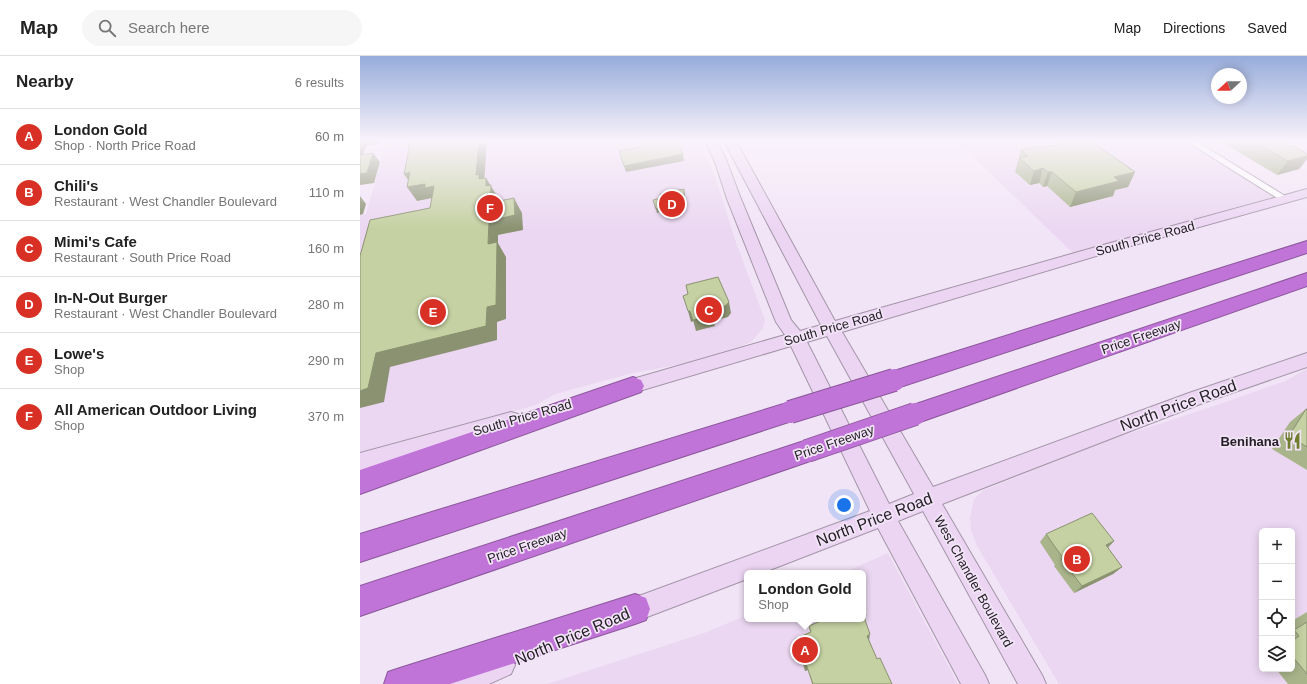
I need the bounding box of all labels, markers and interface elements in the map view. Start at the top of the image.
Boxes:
search box [82,10,362,46]
text: Map [20,17,58,38]
icon: search [96,17,118,39]
text: Search here [128,19,210,36]
text: Map [1114,20,1141,36]
text: Directions [1163,20,1225,36]
text: Saved [1247,20,1287,36]
north arrow [1211,68,1247,104]
text: Nearby [16,72,74,91]
text: 6 results [295,75,344,90]
text: London Gold [54,121,147,138]
text: A [24,129,34,144]
text: 60 m [315,129,344,144]
text: Shop · North Price Road [54,138,196,153]
text: Chili's [54,177,98,194]
text: B [24,185,34,200]
text: 110 m [309,185,344,200]
pin: D [659,189,685,219]
pin: F [477,193,503,223]
text: Restaurant · West Chandler Boulevard [54,194,277,209]
street label: South Price Road [1094,218,1196,259]
text: Mimi's Cafe [54,233,137,250]
text: C [24,241,34,256]
text: 160 m [308,241,344,256]
text: Restaurant · South Price Road [54,250,231,265]
text: In-N-Out Burger [54,289,167,306]
pin: C [696,295,722,325]
text: D [24,297,34,312]
text: 280 m [308,297,344,312]
pin: E [420,297,446,327]
text: Restaurant · West Chandler Boulevard [54,306,277,321]
street label: South Price Road [782,306,884,349]
street label: Price Freeway [1099,316,1183,357]
text: Lowe's [54,345,104,362]
text: E [25,353,33,368]
text: 290 m [308,353,344,368]
text: Shop [54,362,84,377]
street label: North Price Road [1118,376,1239,434]
street label: South Price Road [471,396,573,439]
text: All American Outdoor Living [54,401,257,418]
text: F [25,409,33,424]
text: 370 m [308,409,344,424]
text: Shop [54,418,84,433]
street label: Price Freeway [792,422,876,463]
restaurant icon: Benihana [1282,431,1302,451]
place label: Benihana [1220,434,1280,449]
street label: North Price Road [814,490,935,549]
your location [834,495,854,515]
street label: West Chandler Boulevard [931,513,1016,650]
street label: Price Freeway [485,525,569,566]
map controls [1259,528,1295,672]
button: + [1259,528,1295,564]
pin: B [1064,544,1090,574]
button: − [1259,564,1295,600]
popup [744,570,866,622]
text: London Gold [758,580,852,597]
text: Shop [758,597,789,612]
button: locate [1259,600,1295,636]
street label: North Price Road [512,605,632,668]
pin: A [792,635,818,665]
button: layers [1259,636,1295,672]

